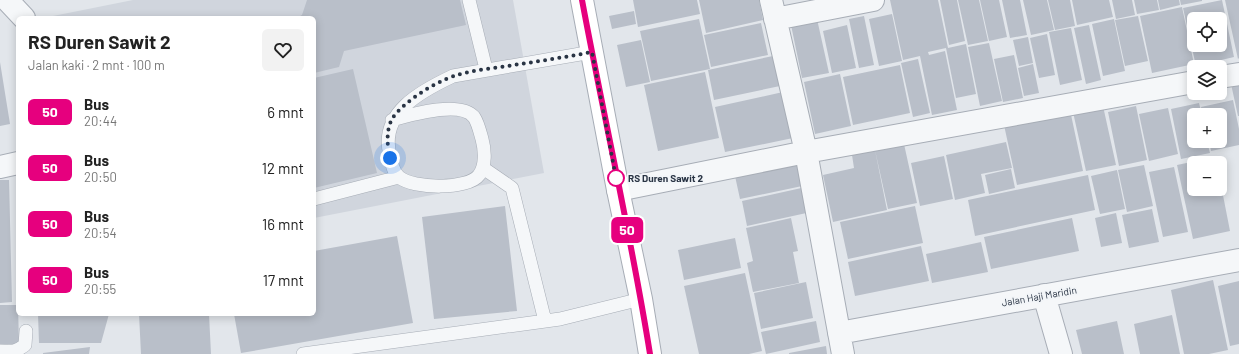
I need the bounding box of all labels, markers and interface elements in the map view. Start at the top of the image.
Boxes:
map controls [1187,12,1227,196]
button: locate [1187,12,1227,52]
button: heart [262,29,304,71]
text: RS Duren Sawit 2 [28,30,171,53]
text: Jalan kaki · 2 mnt · 100 m [28,57,165,73]
button: layers [1187,60,1227,100]
text: Bus [84,95,109,113]
text: 50 [42,103,58,120]
text: 6 mnt [267,103,304,121]
button: + [1187,108,1227,148]
text: 20:44 [84,113,117,129]
your location [380,148,400,168]
text: Bus [84,151,109,169]
button: − [1187,156,1227,196]
text: 50 [42,159,58,176]
text: 12 mnt [262,159,304,177]
text: 20:50 [84,169,117,185]
marker: RS Duren Sawit 2 [607,169,625,187]
place label: RS Duren Sawit 2 [628,172,704,184]
text: Bus [84,207,109,225]
text: 50 [42,215,58,232]
text: 16 mnt [262,215,304,233]
line badge: 50 [609,217,645,243]
text: 50 [619,221,635,238]
text: 20:54 [84,225,117,241]
text: Bus [84,263,109,281]
text: 50 [42,271,58,288]
text: 17 mnt [263,271,304,289]
text: 20:55 [84,281,116,297]
street label: Jalan Haji Maridin [1000,283,1078,309]

